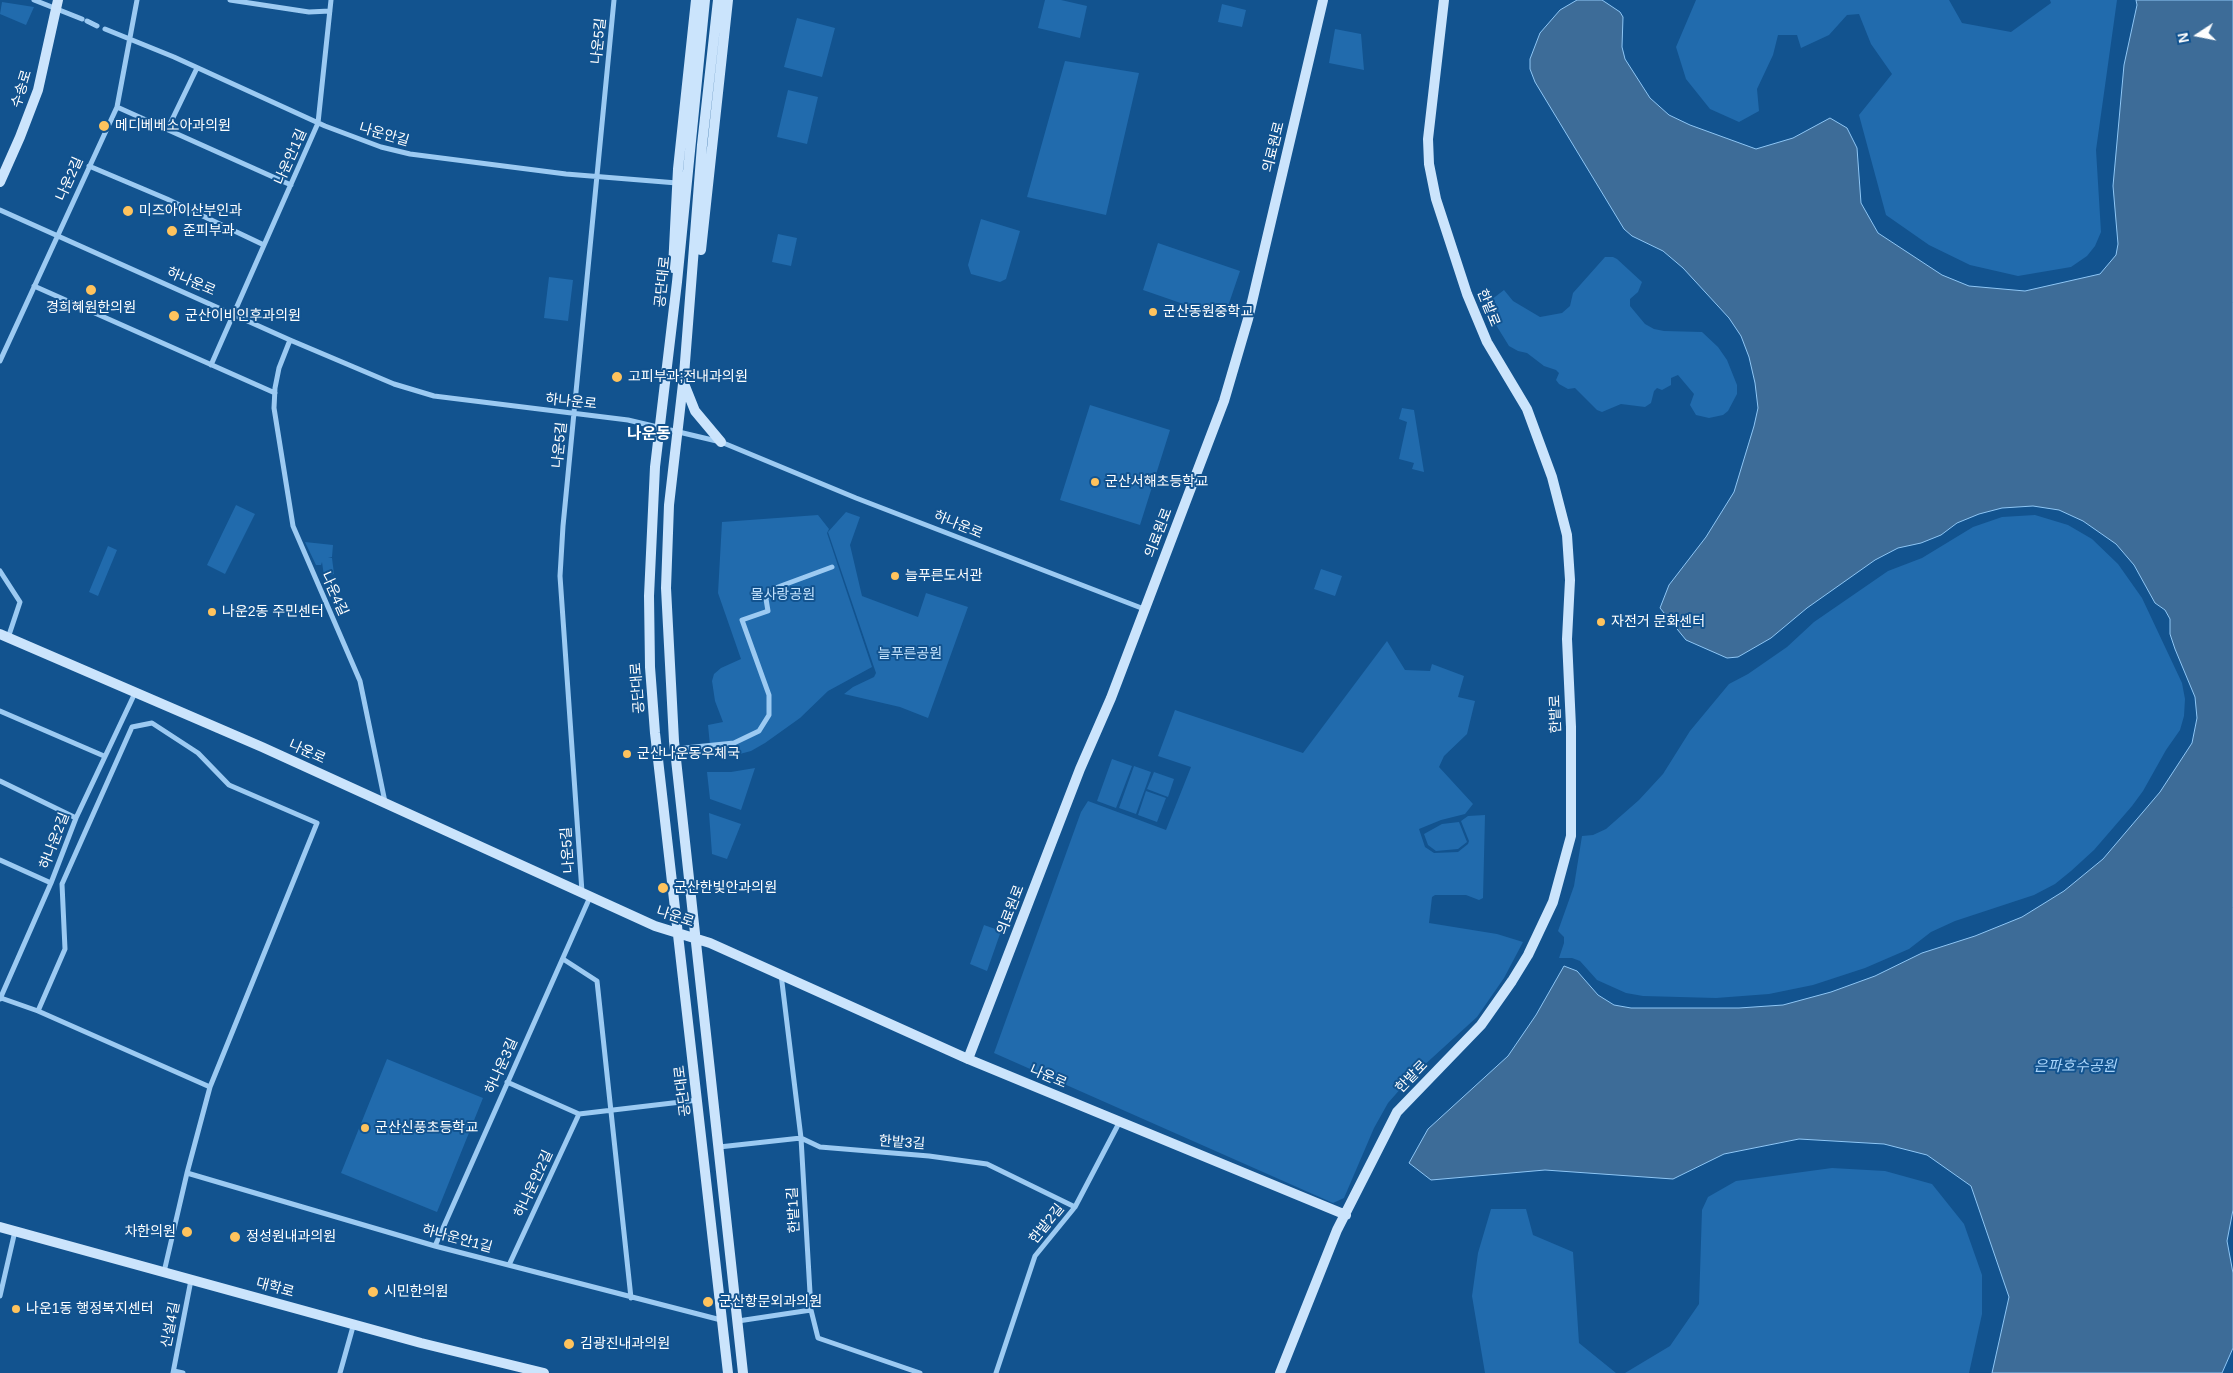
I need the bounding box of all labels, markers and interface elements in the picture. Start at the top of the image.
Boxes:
north arrow [2173,10,2223,60]
street label: 나운5길 [588,17,610,65]
text: N [2174,31,2192,44]
street label: 수송로 [8,68,36,110]
place label: 메디베베소아과의원 [115,118,231,134]
marker: 메디베베소아과의원 [97,119,111,133]
street label: 나운안길 [357,120,411,150]
street label: 의료원로 [1260,120,1288,174]
street label: 나운안1길 [271,126,311,188]
street label: 나운2길 [53,154,87,204]
place label: 미즈아이산부인과 [139,203,242,219]
marker: 미즈아이산부인과 [121,204,135,218]
place label: 준피부과 [183,223,235,239]
marker: 준피부과 [165,224,179,238]
street label: 공단대로 [652,256,674,308]
street label: 하나운로 [164,264,218,300]
marker: 경희혜원한의원 [84,283,98,297]
street label: 한밭로 [1473,287,1503,329]
place label: 경희혜원한의원 [46,300,136,316]
place label: 군산동원중학교 [1163,304,1253,320]
marker: 군산동원중학교 [1147,306,1159,318]
place label: 군산이비인후과의원 [185,308,301,324]
marker: 군산이비인후과의원 [167,309,181,323]
place label: 고피부과;전내과의원 [628,369,748,385]
marker: 고피부과;전내과의원 [610,370,624,384]
street label: 하나운로 [545,391,597,413]
street label: 나운5길 [549,421,571,469]
district label: 나운동 [627,425,671,445]
place label: 군산서해초등학교 [1105,474,1208,490]
marker: 군산서해초등학교 [1089,476,1101,488]
street label: 의료원로 [1142,506,1176,560]
street label: 하나운로 [931,508,985,542]
place label: 늘푸른도서관 [905,568,982,584]
street label: 나운4길 [317,569,351,619]
marker: 늘푸른도서관 [889,570,901,582]
park label: 물사랑공원 [751,587,815,603]
place label: 나운2동 주민센터 [222,604,324,620]
marker: 나운2동 주민센터 [206,606,218,618]
place label: 자전거 문화센터 [1611,614,1705,630]
marker: 자전거 문화센터 [1595,616,1607,628]
park label: 늘푸른공원 [878,646,942,662]
street label: 공단대로 [628,662,648,714]
street label: 한밭로 [1547,694,1565,734]
street label: 나운로 [286,736,328,768]
place label: 군산나운동우체국 [637,746,740,762]
marker: 군산나운동우체국 [621,748,633,760]
street label: 하나운2길 [37,810,73,872]
street label: 나운5길 [558,826,578,874]
place label: 군산한빛안과의원 [674,880,777,896]
marker: 군산한빛안과의원 [656,881,670,895]
street label: 의료원로 [994,883,1028,937]
street label: 나운로 [654,903,696,931]
street label: 하나운3길 [482,1035,522,1097]
street label: 한밭로 [1393,1057,1431,1097]
water label: 은파호수공원 [2034,1058,2116,1076]
street label: 나운로 [1027,1062,1069,1092]
street label: 공단대로 [672,1064,694,1118]
place label: 군산신풍초등학교 [375,1120,478,1136]
marker: 군산신풍초등학교 [359,1122,371,1134]
street label: 한밭3길 [878,1133,926,1153]
street label: 하나운안2길 [511,1148,557,1220]
street label: 한밭1길 [784,1186,804,1234]
street label: 한밭2길 [1026,1201,1068,1247]
street label: 하나운안1길 [420,1222,494,1256]
place label: 차한의원 [124,1224,176,1240]
marker: 차한의원 [180,1225,194,1239]
place label: 정성원내과의원 [246,1229,336,1245]
marker: 정성원내과의원 [228,1230,242,1244]
street label: 대학로 [254,1275,296,1301]
place label: 시민한의원 [384,1284,448,1300]
marker: 시민한의원 [366,1285,380,1299]
place label: 군산항문외과의원 [719,1294,822,1310]
marker: 군산항문외과의원 [701,1295,715,1309]
place label: 나운1동 행정복지센터 [26,1301,154,1317]
street label: 신설4길 [158,1301,184,1349]
marker: 나운1동 행정복지센터 [10,1303,22,1315]
place label: 김광진내과의원 [580,1336,670,1352]
marker: 김광진내과의원 [562,1337,576,1351]

